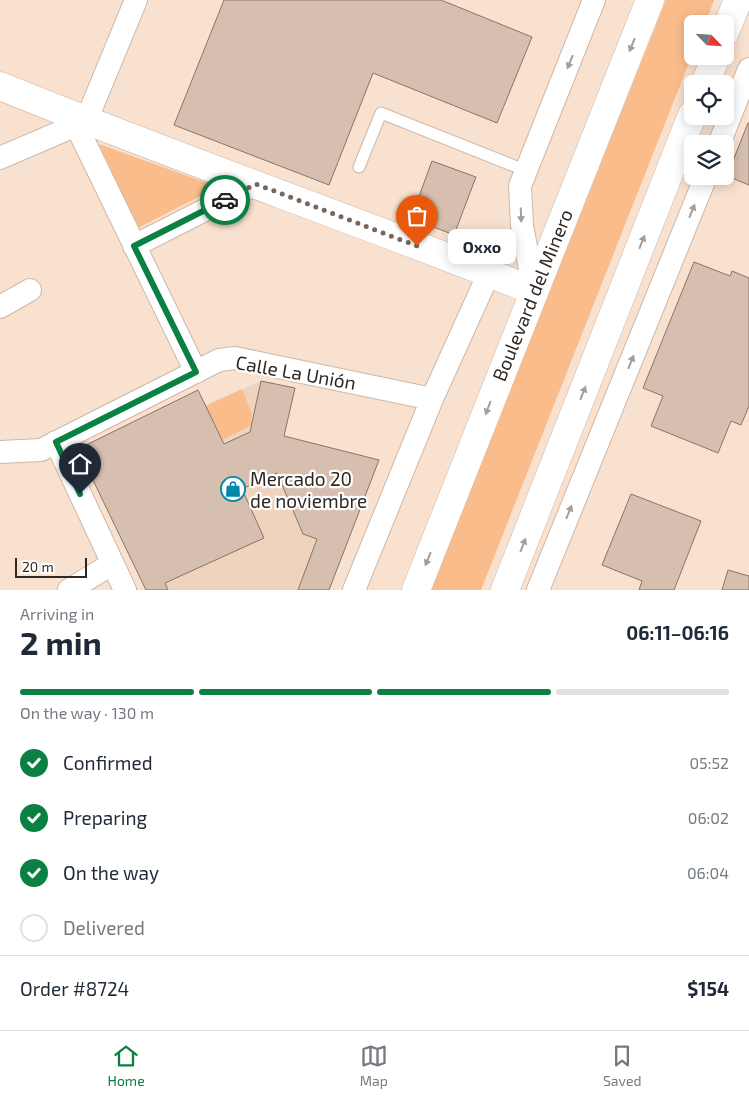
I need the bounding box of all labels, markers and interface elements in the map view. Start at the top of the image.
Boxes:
north arrow [684,15,734,65]
map controls [684,15,734,185]
one-way arrow [628,38,636,53]
one-way arrow [565,54,573,69]
button: locate [684,75,734,125]
button: layers [684,135,734,185]
courier [200,175,250,225]
icon: car [211,186,239,214]
pin [396,195,438,246]
icon: bag [403,202,431,230]
one-way arrow [689,204,696,219]
street label: Boulevard del Minero [487,206,577,384]
one-way arrow [517,207,525,223]
callout: Oxxo [447,228,514,264]
one-way arrow [638,234,646,249]
text: Oxxo [463,237,501,256]
street label: Calle La Unión [234,350,358,394]
one-way arrow [627,355,635,369]
one-way arrow [579,386,587,401]
one-way arrow [484,401,492,416]
pin [59,443,101,494]
icon: home [66,450,94,478]
place label: Mercado 20 de noviembre [250,467,367,512]
shop icon: Mercado 20 de noviembre [220,476,246,502]
one-way arrow [566,505,574,520]
one-way arrow [520,537,527,552]
one-way arrow [424,552,432,567]
scale bar [15,555,88,578]
text: 20 m [22,558,54,575]
text: Arriving in [20,604,94,623]
text: 06:11–06:16 [626,621,729,644]
text: 2 min [20,623,102,661]
text: On the way · 130 m [20,703,154,722]
icon: check [20,749,48,777]
text: Confirmed [63,751,153,774]
text: 05:52 [689,753,729,772]
icon: check [20,804,48,832]
text: Preparing [63,806,147,829]
text: 06:02 [688,808,729,827]
icon: check [20,859,48,887]
text: On the way [63,861,159,884]
text: 06:04 [687,863,729,882]
text: Delivered [63,916,145,939]
text: Order #8724 [20,977,129,1000]
text: $154 [687,977,729,1000]
tab: Home [108,1042,145,1089]
tab: Map [360,1042,388,1089]
tab: Saved [603,1042,641,1089]

